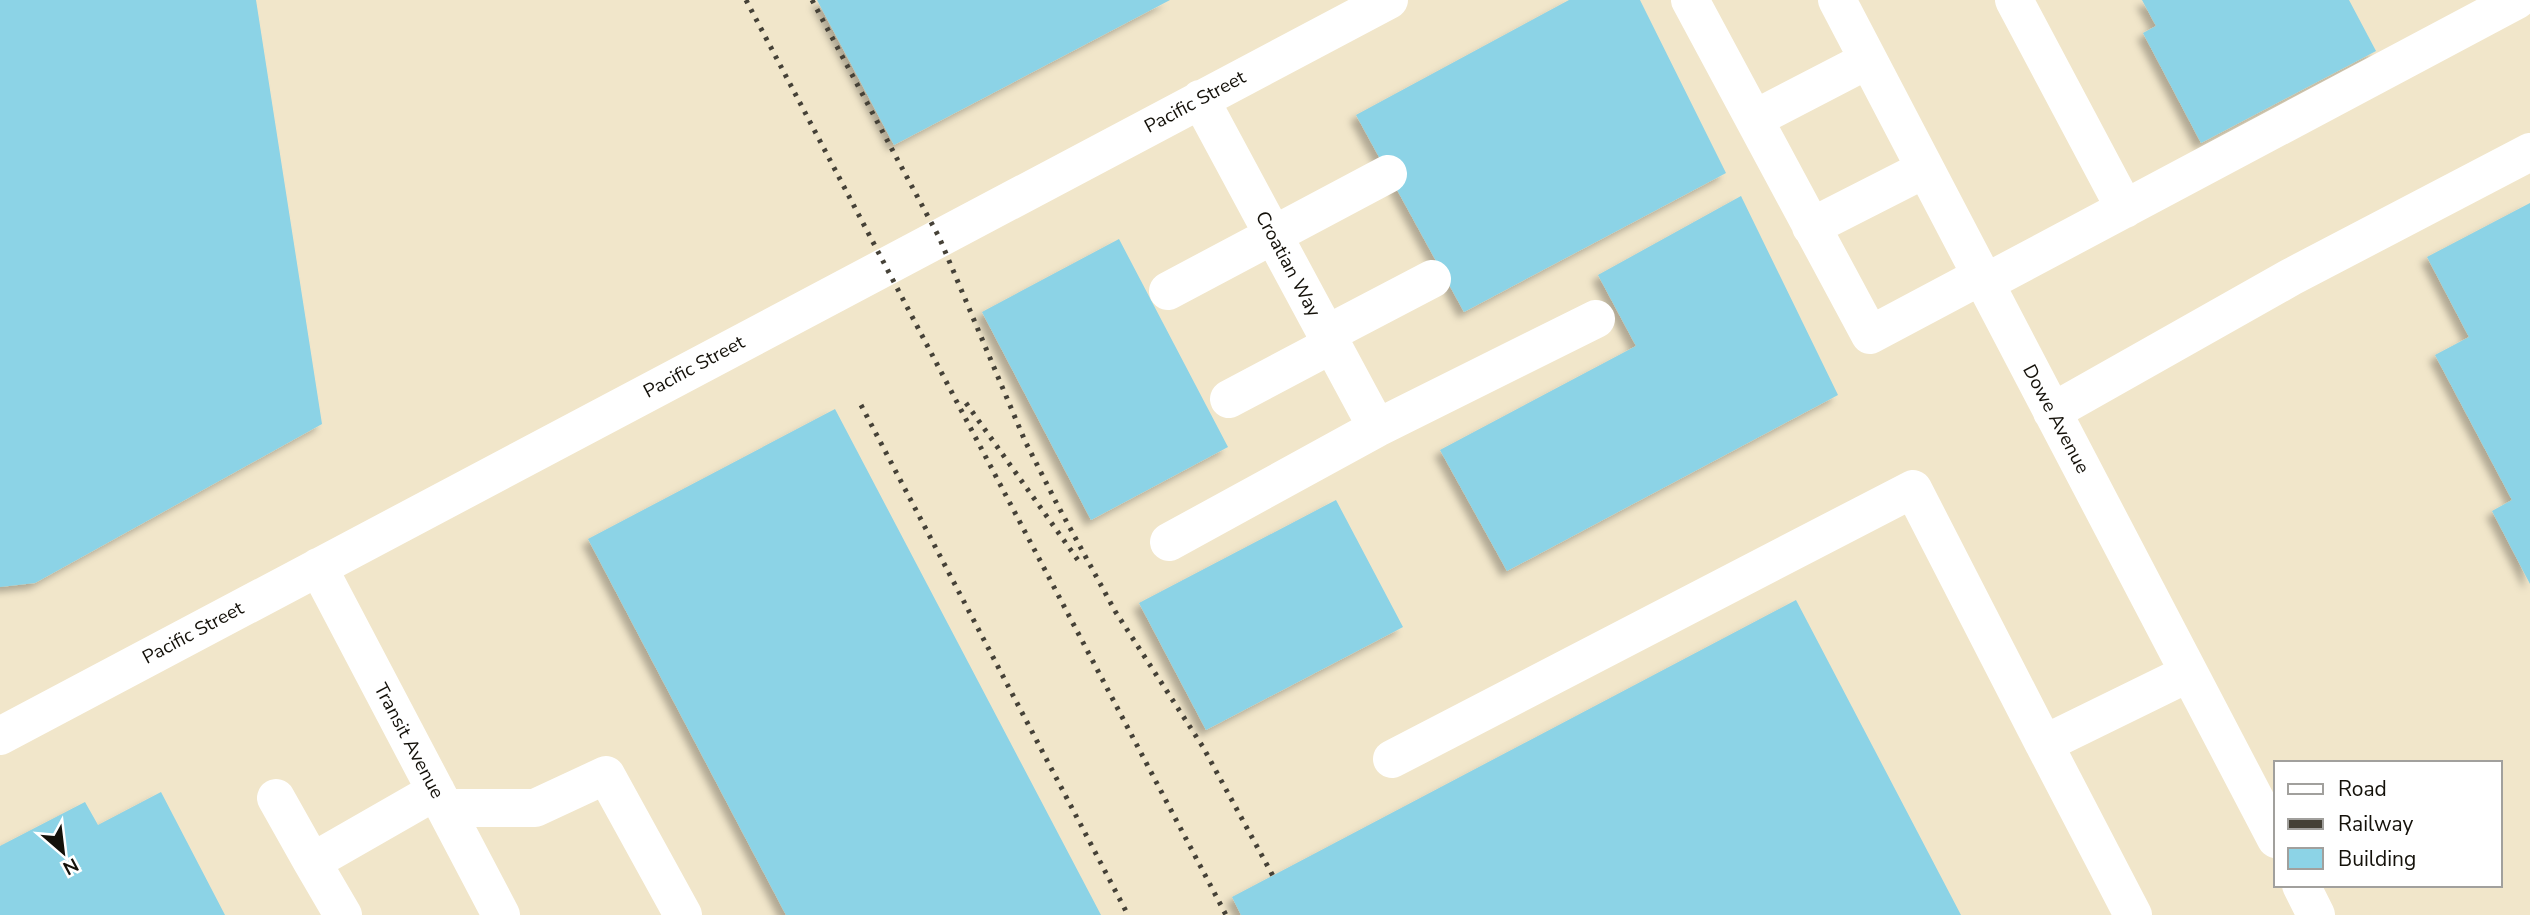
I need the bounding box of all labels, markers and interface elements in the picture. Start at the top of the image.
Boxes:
street label: Pacific Street [1140,64,1250,140]
street label: Croatian Way [1249,206,1327,322]
street label: Pacific Street [639,329,749,405]
street label: Dowe Avenue [2016,360,2096,478]
street label: Pacific Street [138,595,248,671]
street label: Transit Avenue [368,679,450,803]
legend [2274,761,2502,887]
text: Road [2338,775,2387,803]
text: Railway [2338,810,2413,838]
north arrow [28,817,98,887]
text: Building [2338,845,2416,873]
text: N [58,851,83,881]

